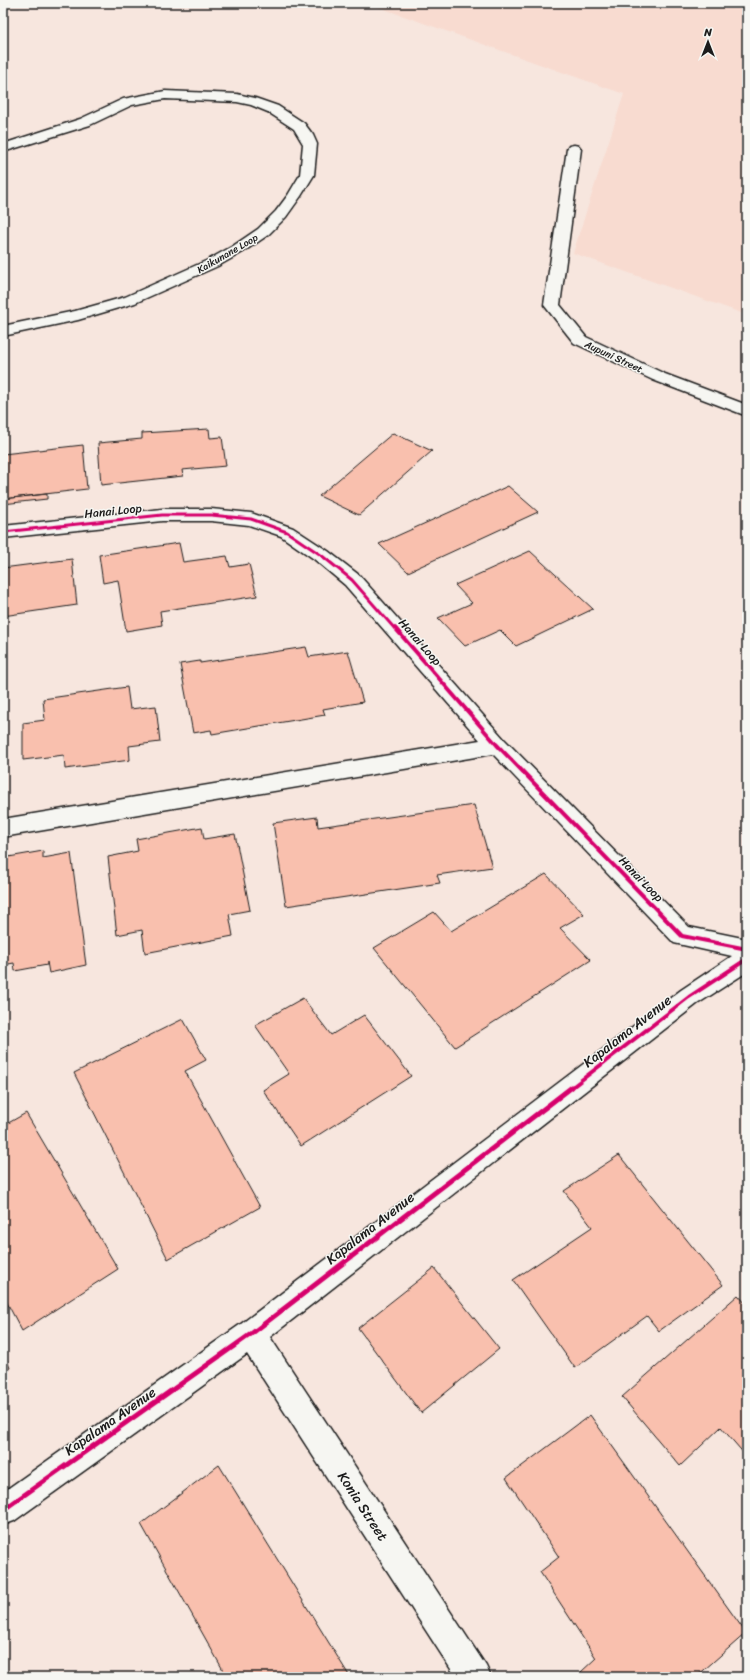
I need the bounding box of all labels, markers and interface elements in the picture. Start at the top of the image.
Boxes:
north arrow [688,22,728,62]
text: N [703,23,712,42]
street label: Kaikunane Loop [194,229,262,279]
street label: Aupuni Street [581,335,646,379]
street label: Hanai Loop [83,497,143,525]
street label: Hanai Loop [393,613,448,671]
street label: Hanai Loop [613,851,669,908]
street label: Kapalama Avenue [577,988,677,1074]
street label: Kapalama Avenue [320,1185,420,1271]
street label: Kapalama Avenue [59,1380,162,1462]
street label: Konia Street [331,1466,395,1546]

